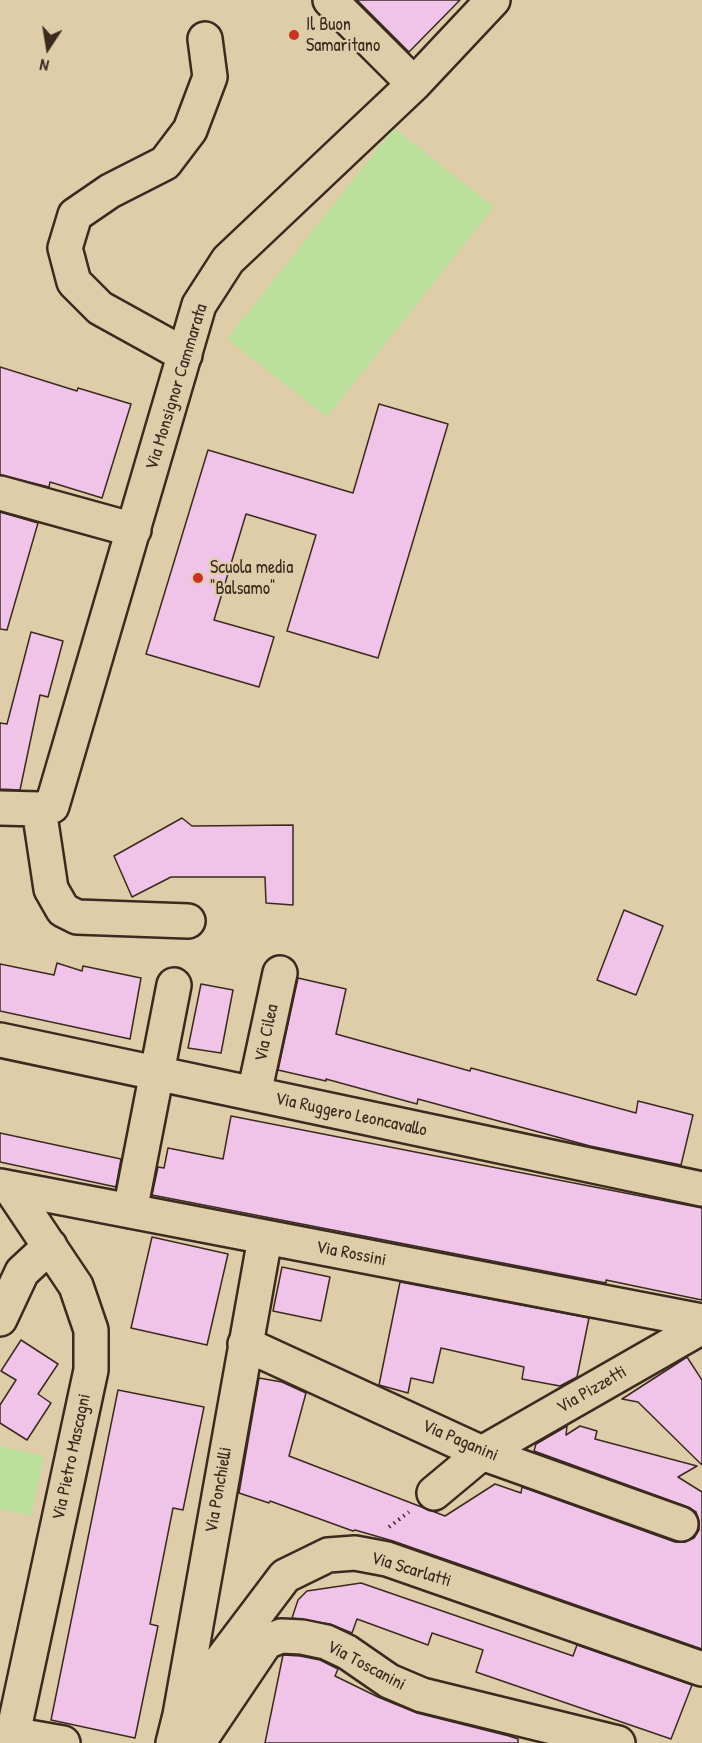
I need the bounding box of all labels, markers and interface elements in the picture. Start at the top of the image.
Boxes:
place label: Il Buon Samaritano [306,14,380,57]
north arrow [18,18,78,78]
marker: Il Buon Samaritano [287,28,301,42]
text: N [38,54,51,77]
street label: Via Monsignor Cammarata [141,301,213,473]
place label: Scuola media "Balsamo" [210,557,293,600]
marker: Scuola media "Balsamo" [191,571,205,585]
street label: Via Cilea [250,1002,284,1064]
street label: Via Ruggero Leoncavallo [273,1088,429,1142]
street label: Via Rossini [314,1237,388,1271]
street label: Via Pizzetti [553,1361,631,1419]
street label: Via Pietro Mascagni [48,1392,96,1522]
street label: Via Paganini [419,1415,501,1467]
street label: Via Ponchielli [201,1445,237,1535]
street label: Via Scarlatti [368,1548,454,1592]
street label: Via Toscanini [323,1636,409,1696]

